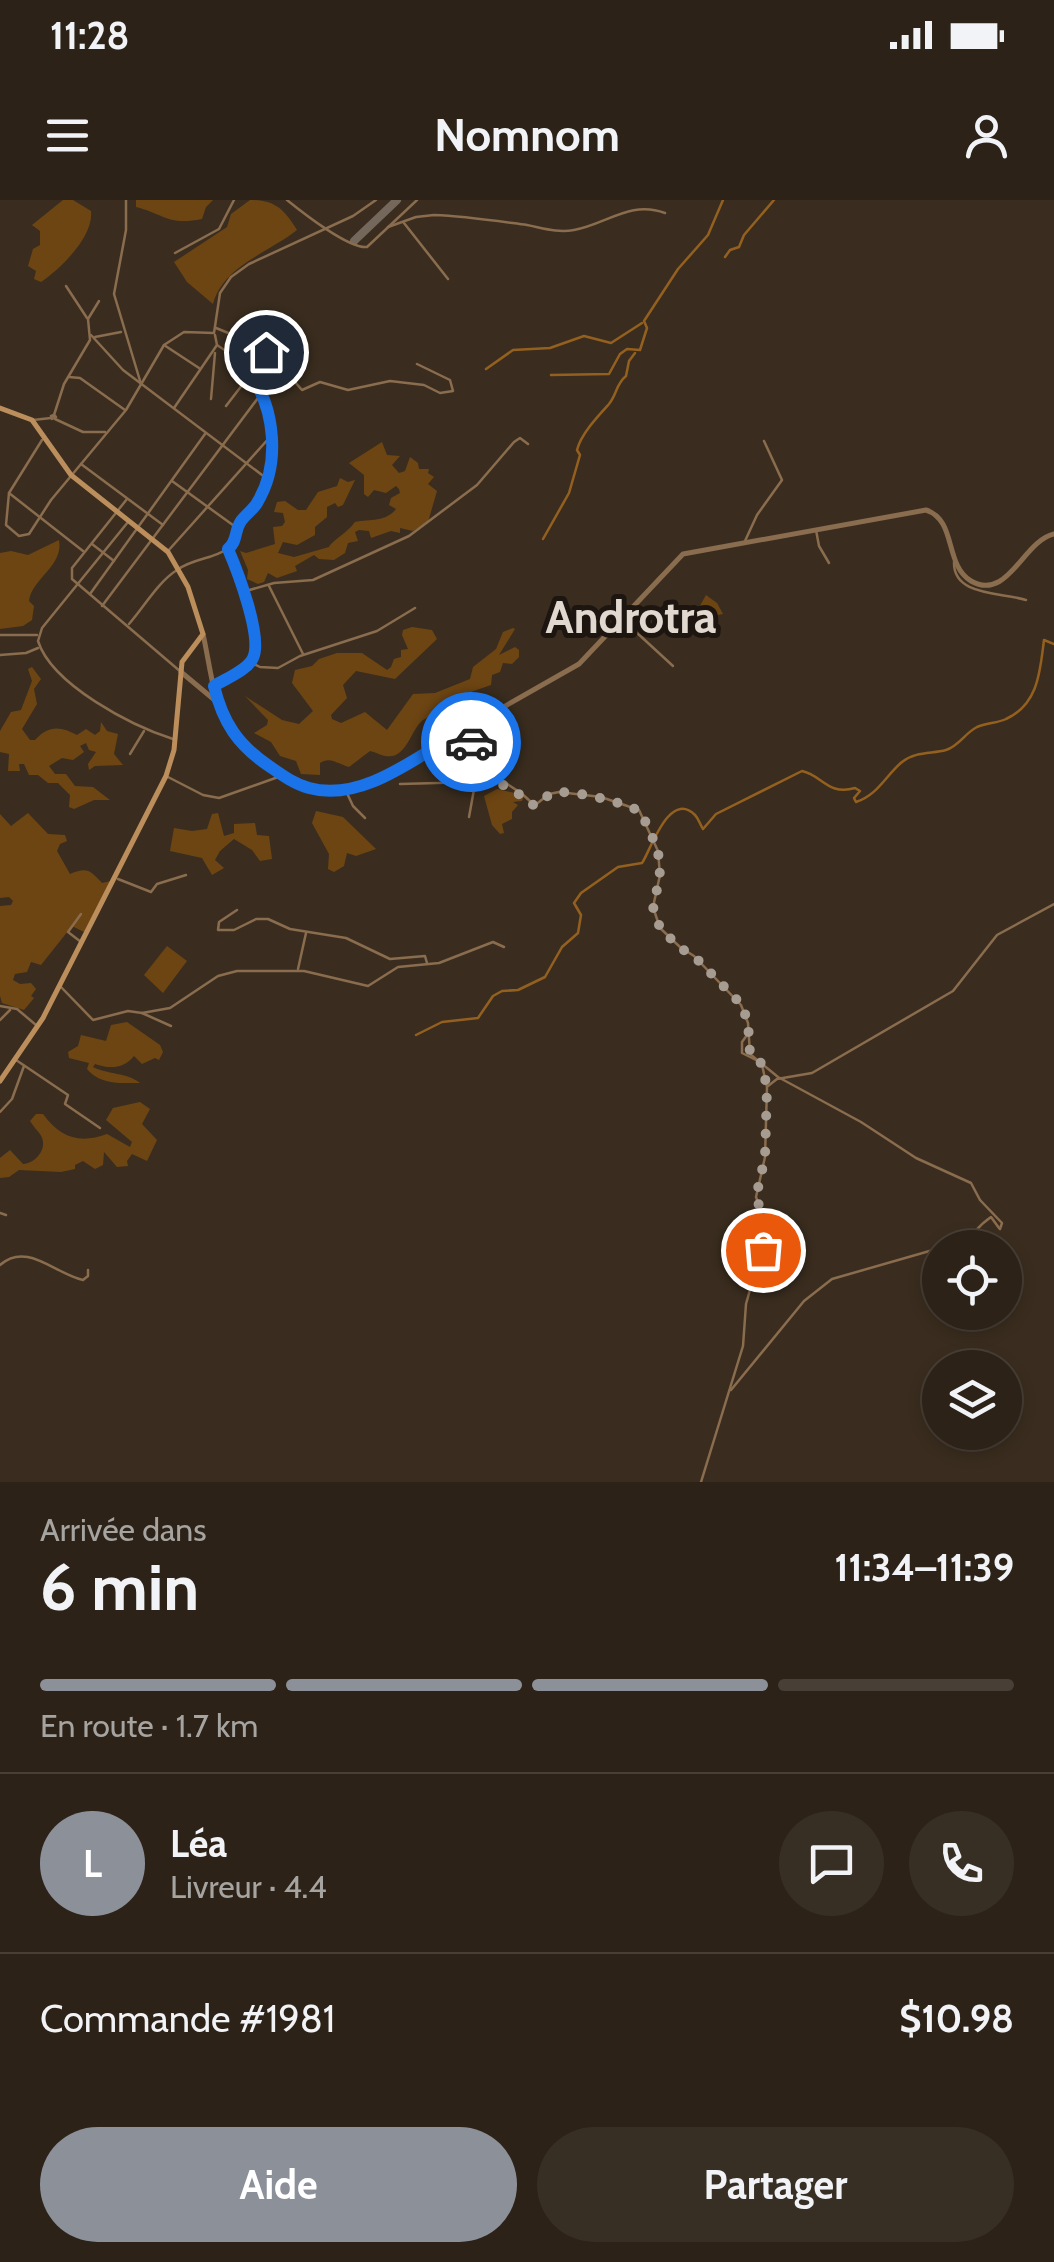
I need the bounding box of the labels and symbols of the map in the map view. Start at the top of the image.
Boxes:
pin [224,310,309,395]
district label: Androtra [546,590,716,644]
courier [421,692,521,792]
pin [721,1208,806,1293]

